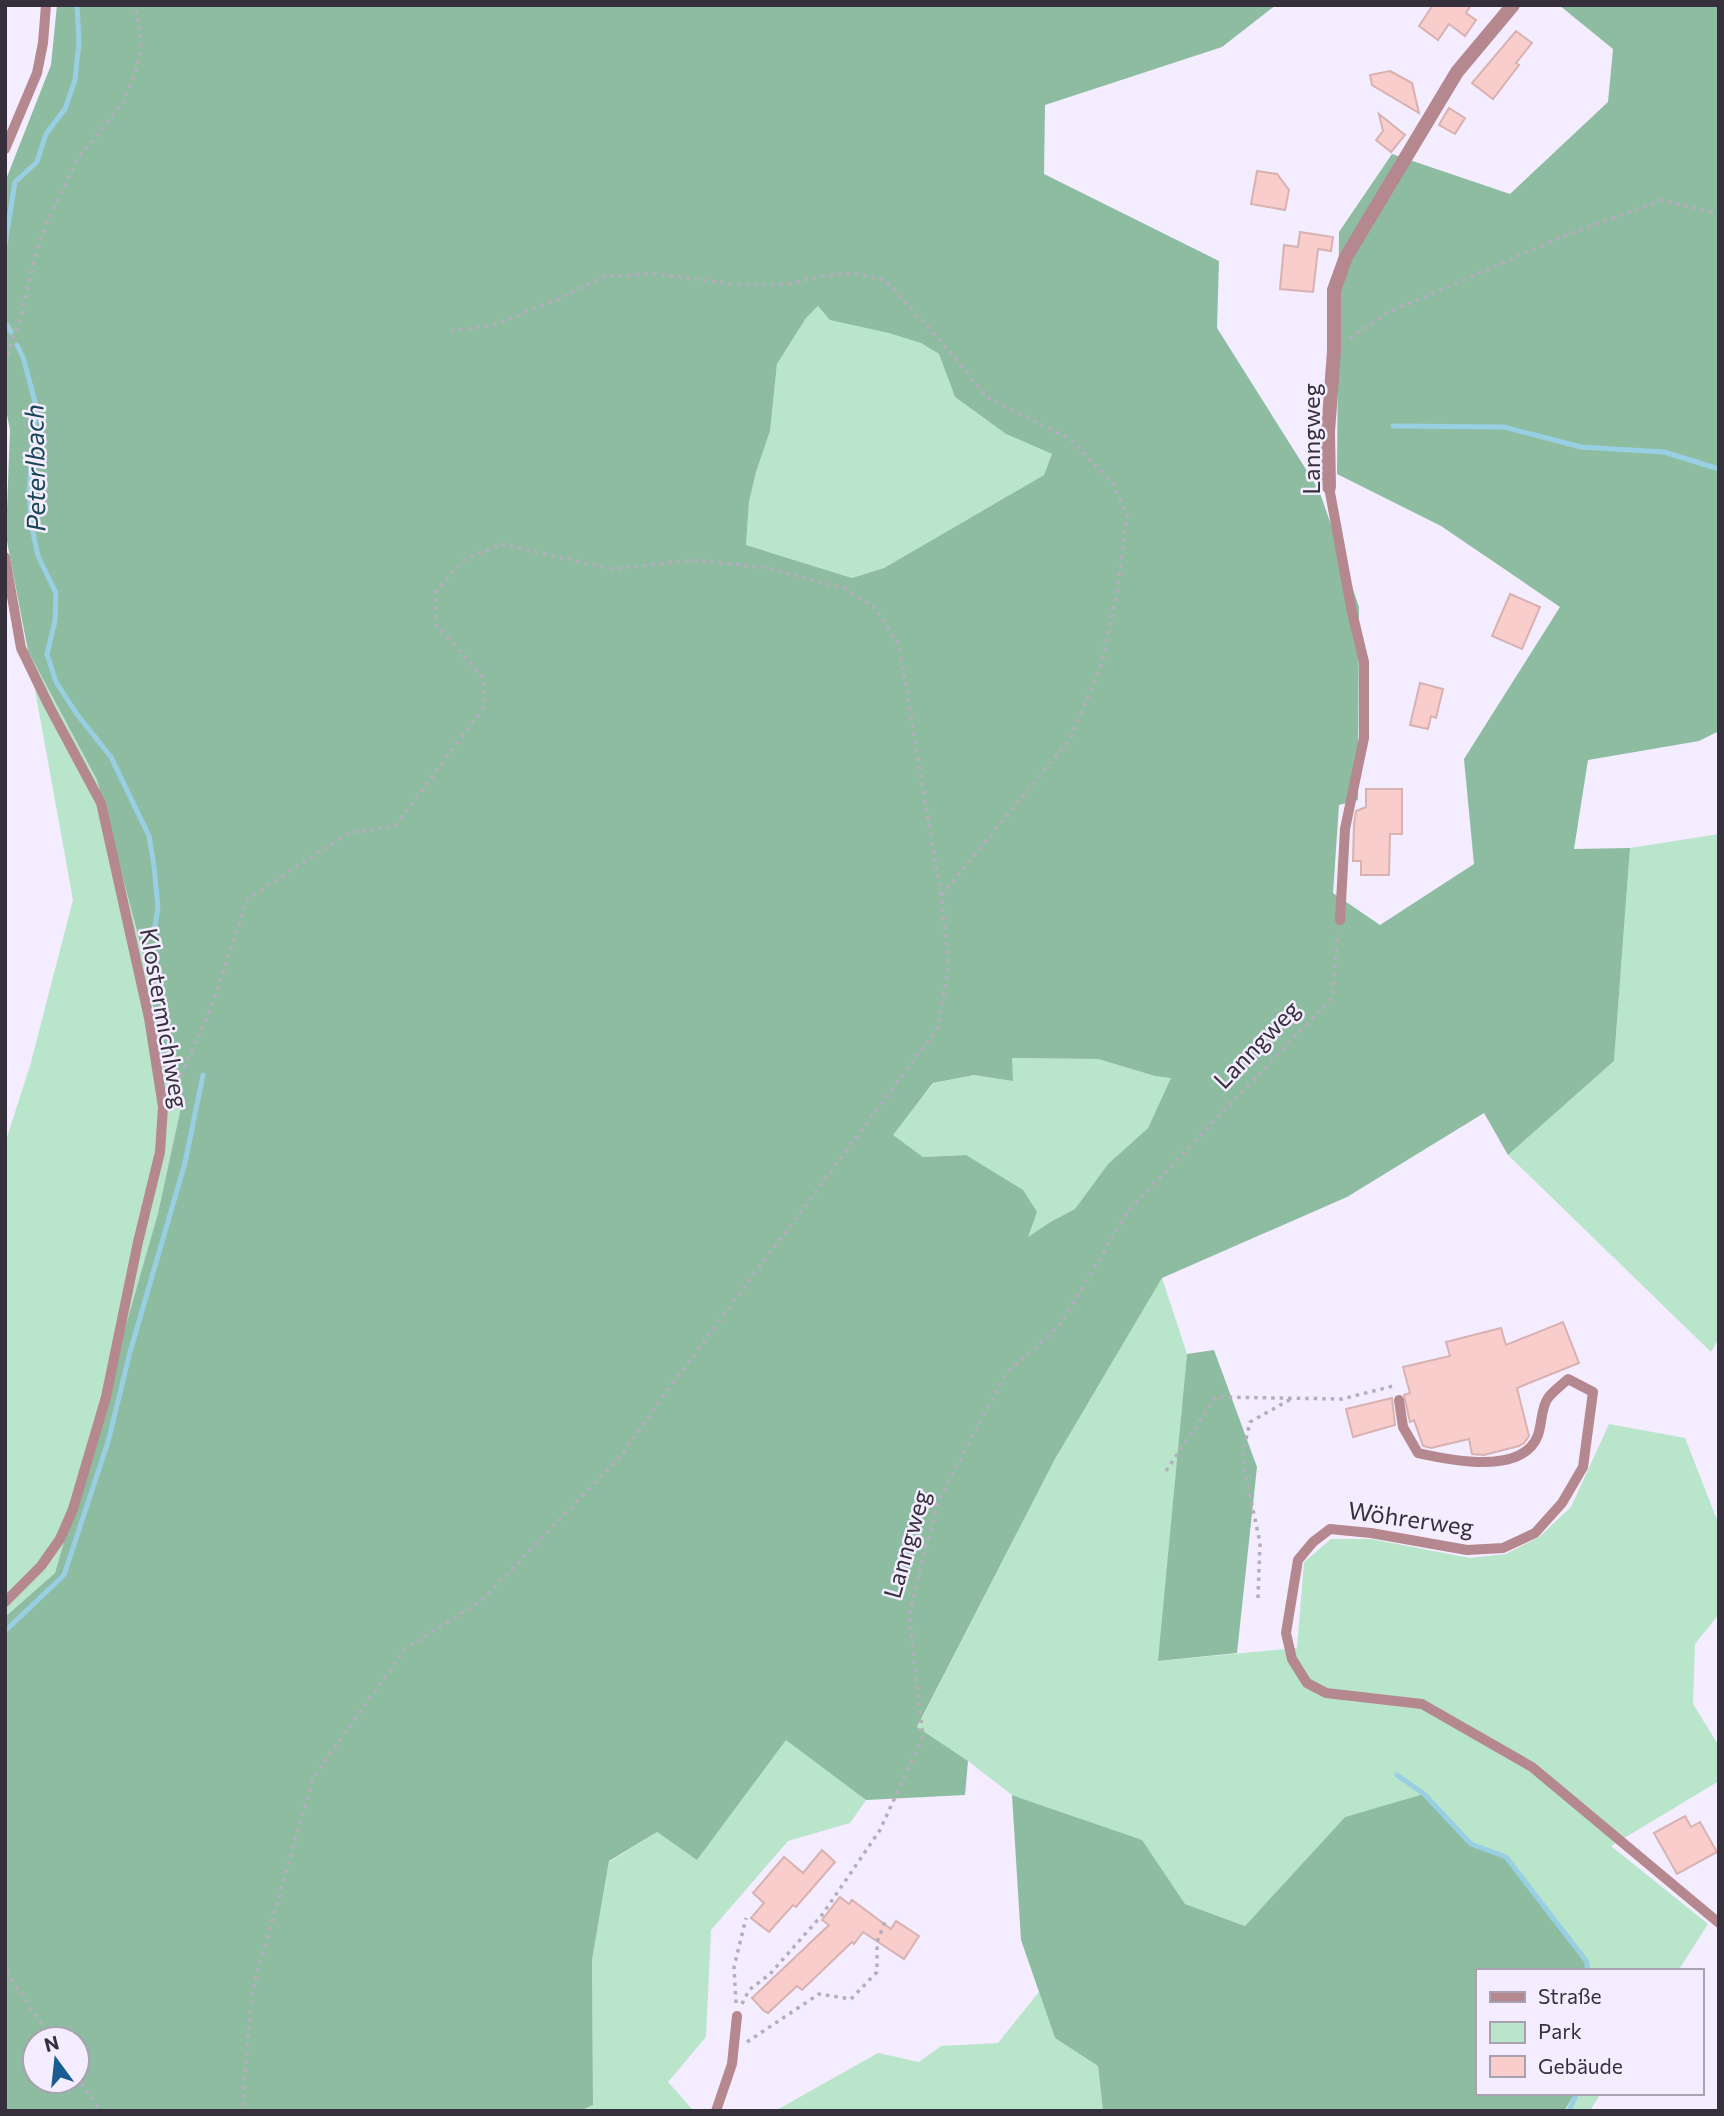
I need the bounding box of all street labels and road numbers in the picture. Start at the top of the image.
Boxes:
street label: Lanngweg [1296,383,1325,495]
street label: Klostermichlweg [135,926,195,1110]
street label: Lanngweg [1207,994,1305,1094]
street label: Lanngweg [877,1487,935,1601]
street label: Wöhrerweg [1346,1495,1476,1541]

